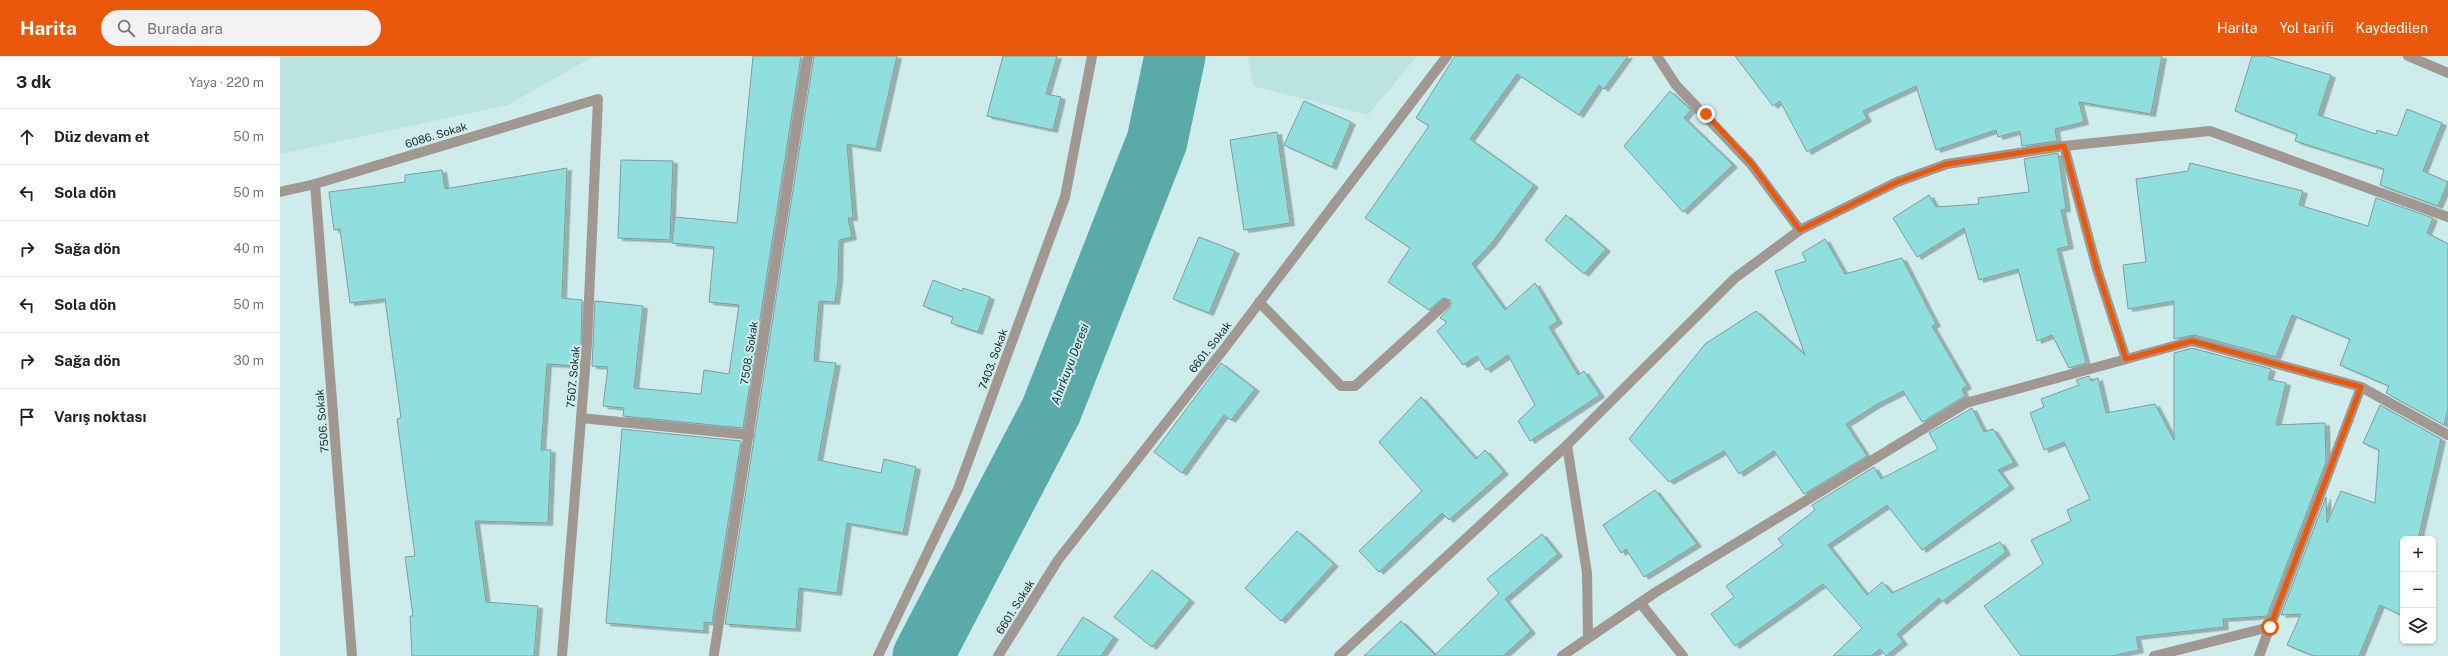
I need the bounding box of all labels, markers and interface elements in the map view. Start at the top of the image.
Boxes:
search box [101,10,381,46]
text: Harita [20,17,77,39]
icon: search [115,17,137,39]
text: Burada ara [147,20,223,37]
text: Harita [2217,20,2257,36]
text: Yol tarifi [2279,20,2334,36]
text: Kaydedilen [2356,20,2428,36]
text: 3 dk [16,72,51,92]
text: Yaya · 220 m [189,75,264,90]
route end [1697,105,1715,123]
street label: 6086. Sokak [404,120,468,150]
icon: ahead [16,126,38,148]
text: Düz devam et [54,128,149,145]
text: 50 m [233,129,264,144]
icon: left [16,182,38,204]
text: Sola dön [54,184,116,201]
text: 50 m [233,185,264,200]
icon: right [16,238,38,260]
text: Sağa dön [54,240,120,257]
text: 40 m [233,241,264,256]
icon: left [16,294,38,316]
text: Sola dön [54,296,116,313]
text: 50 m [233,297,264,312]
street label: 6601. Sokak [1186,319,1234,375]
street label: 7508. Sokak [738,320,760,386]
water label: Ahırkuyu Deresi [1048,321,1092,406]
street label: 7403. Sokak [976,327,1010,391]
street label: 7507. Sokak [564,345,582,409]
icon: right [16,350,38,372]
text: Sağa dön [54,352,120,369]
text: 30 m [234,353,264,368]
street label: 7506. Sokak [313,389,331,453]
icon: arrive [16,406,38,428]
text: Varış noktası [54,408,146,425]
map controls [2400,536,2436,644]
button: + [2400,536,2436,572]
button: − [2400,572,2436,608]
street label: 6601. Sokak [994,578,1036,636]
button: layers [2400,608,2436,644]
route start [2261,618,2279,636]

